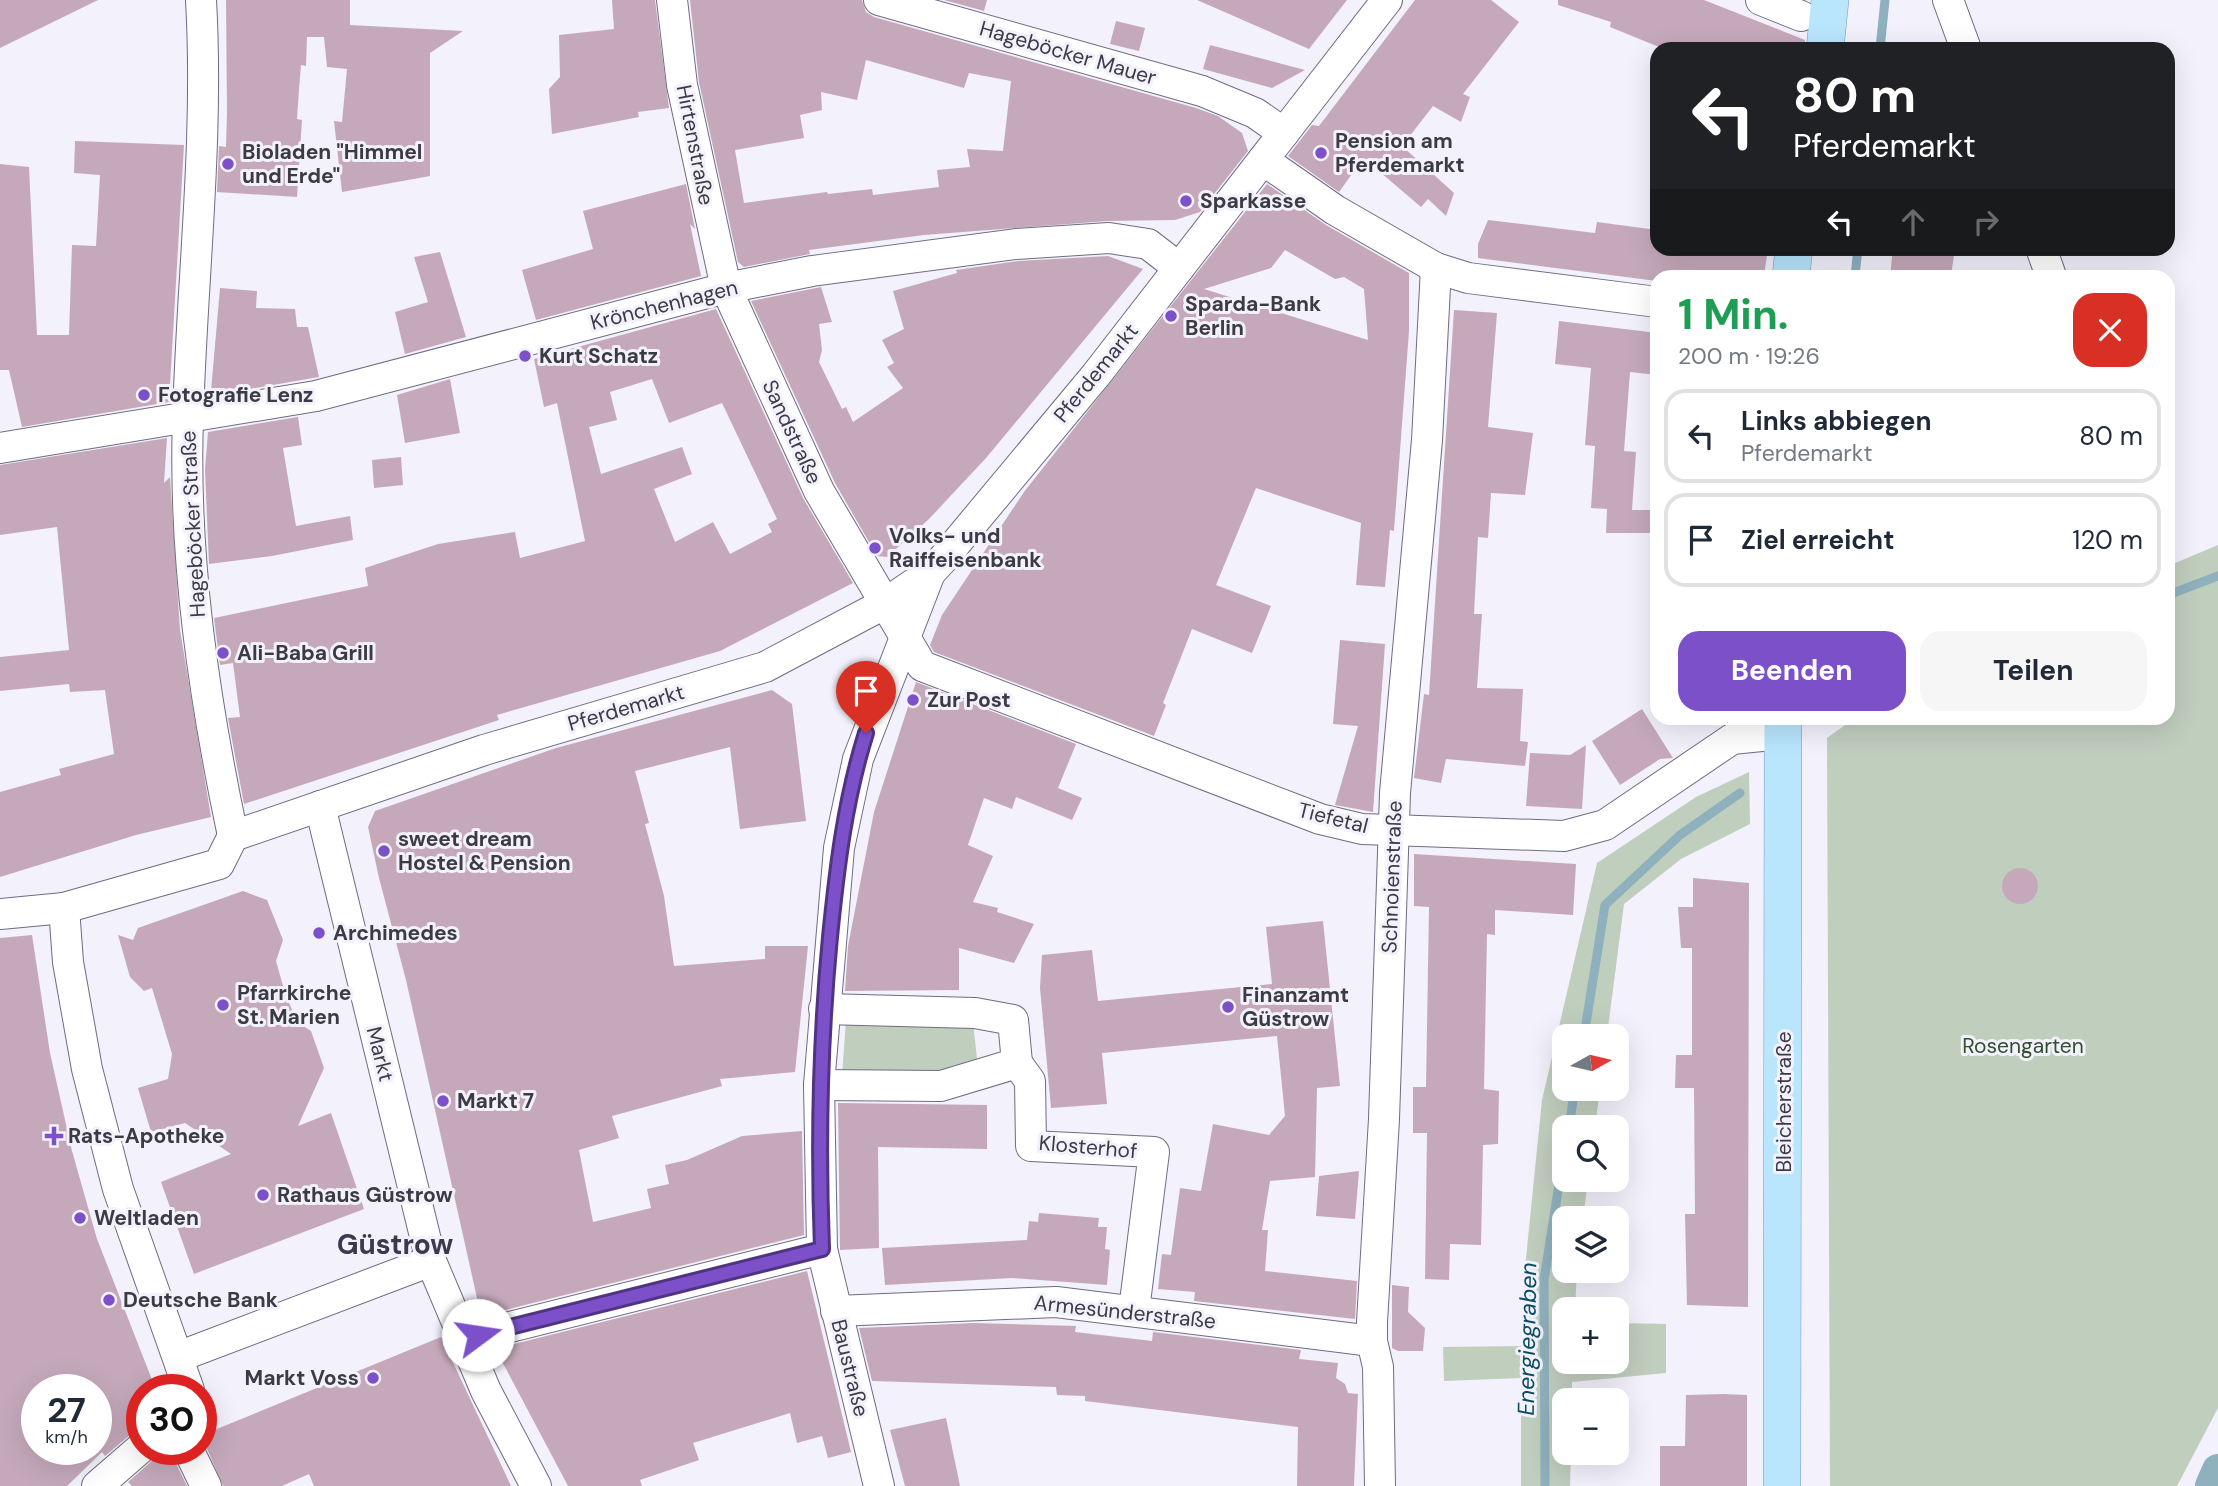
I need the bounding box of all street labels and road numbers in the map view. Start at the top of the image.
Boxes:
street label: Hageböcker Mauer [976,14,1160,92]
street label: Hirtenstraße [670,82,720,208]
street label: Krönchenhagen [587,273,741,337]
street label: Pferdemarkt [1047,318,1145,428]
street label: Sandstraße [756,375,828,489]
street label: Hageböcker Straße [174,430,212,618]
street label: Pferdemarkt [564,678,688,738]
street label: Tiefetal [1295,796,1371,840]
street label: Schnoienstraße [1375,800,1409,954]
street label: Markt [360,1024,400,1084]
street label: Bleicherstraße [1770,1031,1798,1173]
street label: Klosterhof [1038,1129,1138,1165]
street label: Armesünderstraße [1033,1289,1217,1335]
street label: Baustraße [824,1317,876,1420]

